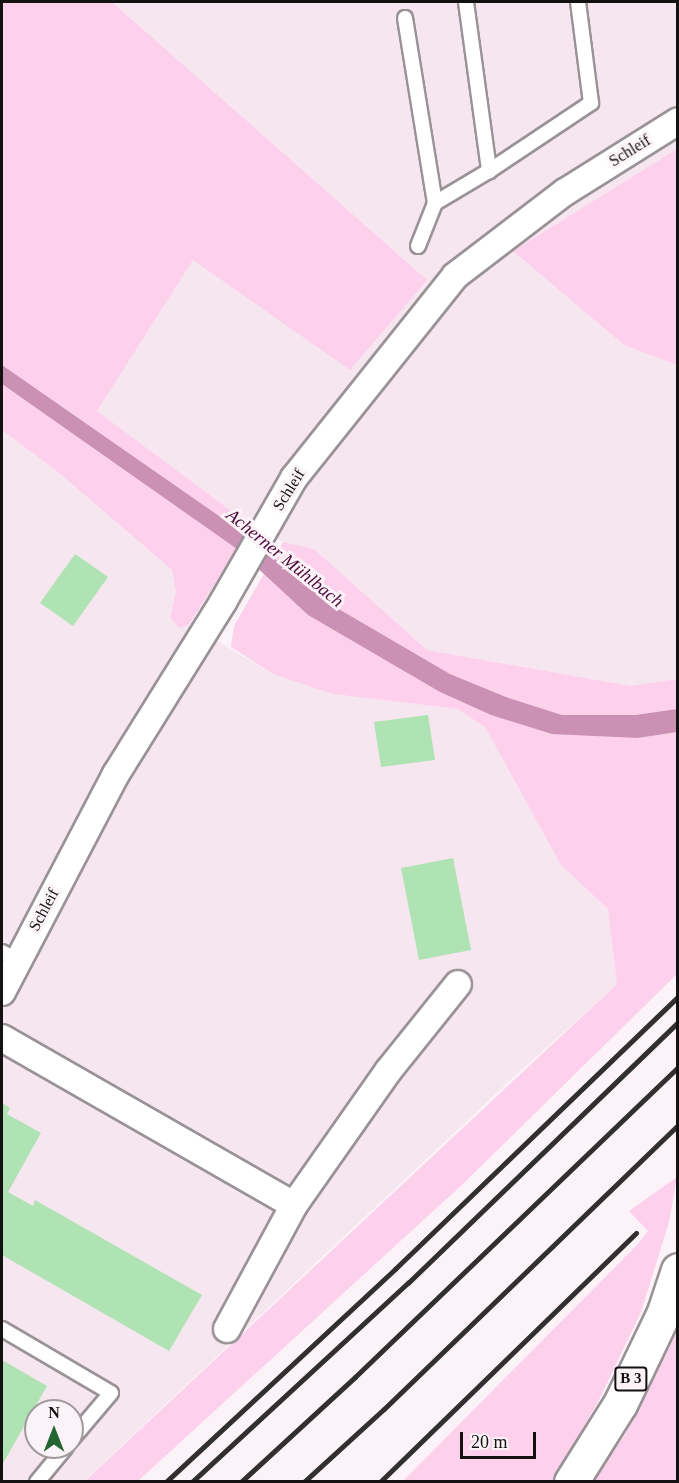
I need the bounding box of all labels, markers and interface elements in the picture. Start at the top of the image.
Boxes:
street label: Schleif [606,131,654,171]
street label: Schleif [269,466,309,514]
water label: Acherner Mühlbach [222,504,348,612]
street label: Schleif [25,885,63,935]
road number: B 3 [613,1367,649,1391]
north arrow [24,1399,84,1459]
text: N [48,1404,60,1421]
scale bar [463,1420,540,1458]
text: 20 m [471,1432,508,1452]

